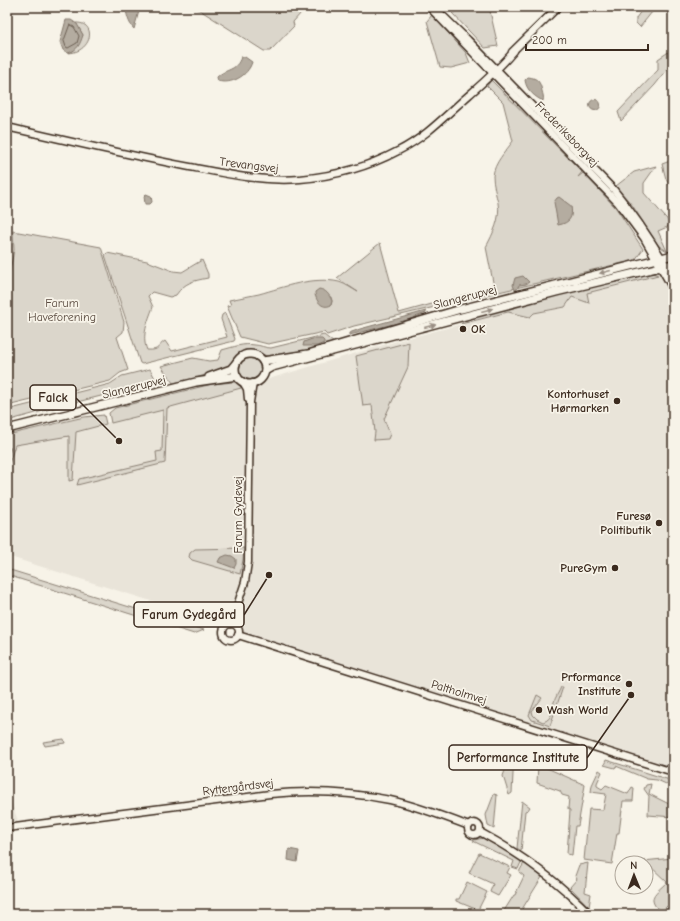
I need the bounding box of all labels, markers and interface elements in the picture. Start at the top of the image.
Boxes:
scale bar [526,26,648,52]
text: 200 m [532,33,567,47]
street label: Frederiksborgvej [532,98,602,170]
street label: Trevangsvej [219,154,279,176]
one-way arrow [598,270,611,276]
street label: Slangerupvej [432,282,498,312]
park label: Farum Haveforening [28,296,96,324]
one-way arrow [482,307,494,313]
one-way arrow [423,322,436,328]
place label: OK [471,322,486,336]
marker: OK [458,324,468,334]
street label: Slangerupvej [101,372,167,402]
callout: Falck [30,385,76,410]
place label: Kontorhuset Hørmarken [547,387,610,415]
text: Falck [38,390,68,405]
marker: Kontorhuset Hørmarken [612,396,622,406]
street label: Farum Gydevej [231,476,245,554]
place label: Furesø Politibutik [600,509,651,537]
marker: Furesø Politibutik [654,518,664,528]
place label: PureGym [560,561,607,575]
marker: PureGym [610,563,620,573]
callout: Farum Gydegård [134,602,244,627]
text: Farum Gydegård [142,607,236,622]
place label: Prformance Institute [561,670,621,698]
street label: Paltholmvej [429,677,489,707]
marker: Prformance Institute [624,679,634,689]
place label: Wash World [547,703,608,717]
marker: Wash World [534,705,544,715]
callout: Performance Institute [449,745,587,770]
text: Performance Institute [457,750,580,765]
street label: Ryttergårdsvej [202,776,274,798]
north arrow [614,855,654,895]
text: N [630,859,638,872]

